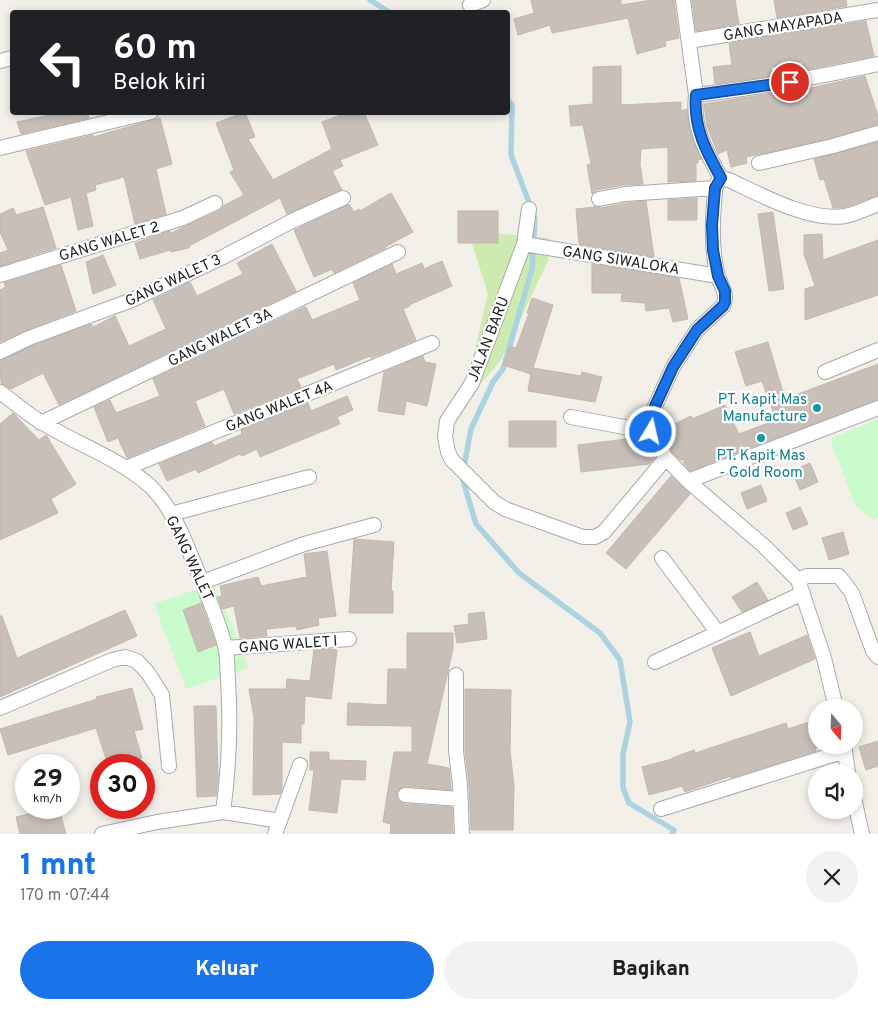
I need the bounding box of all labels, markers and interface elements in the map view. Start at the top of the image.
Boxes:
street label: GANG MAYAPADA [722,9,844,46]
text: 60 m [113,27,197,71]
icon: left [30,30,95,95]
pin [769,61,811,103]
icon: arrive [776,68,804,96]
text: Belok kiri [113,70,206,97]
street label: GANG WALET 2 [57,218,162,267]
street label: GANG SIWALOKA [561,243,681,280]
street label: GANG WALET 3 [123,251,225,312]
street label: JALAN BARU [464,294,514,385]
street label: GANG WALET 3A [165,305,276,372]
street label: GANG WALET 4A [223,377,336,438]
place label: PT. Kapit Mas Manufacture [718,391,807,427]
marker: PT. Kapit Mas Manufacture [811,402,823,414]
position arrow [624,405,676,457]
marker: PT. Kapit Mas - Gold Room [755,432,767,444]
place label: PT. Kapit Mas - Gold Room [716,447,806,483]
street label: GANG WALET [161,513,217,604]
street label: GANG WALET I [238,633,338,658]
north arrow [808,699,862,754]
map controls [808,699,863,819]
speed limit sign: 30 [90,754,155,819]
text: 29 [32,764,63,796]
button: sound [808,764,863,819]
text: km/h [33,791,62,807]
text: 1 mnt [20,848,96,885]
button: close [806,851,858,903]
text: 170 m · 07:44 [20,886,110,906]
button: Keluar [20,941,434,999]
button: Bagikan [444,941,858,999]

